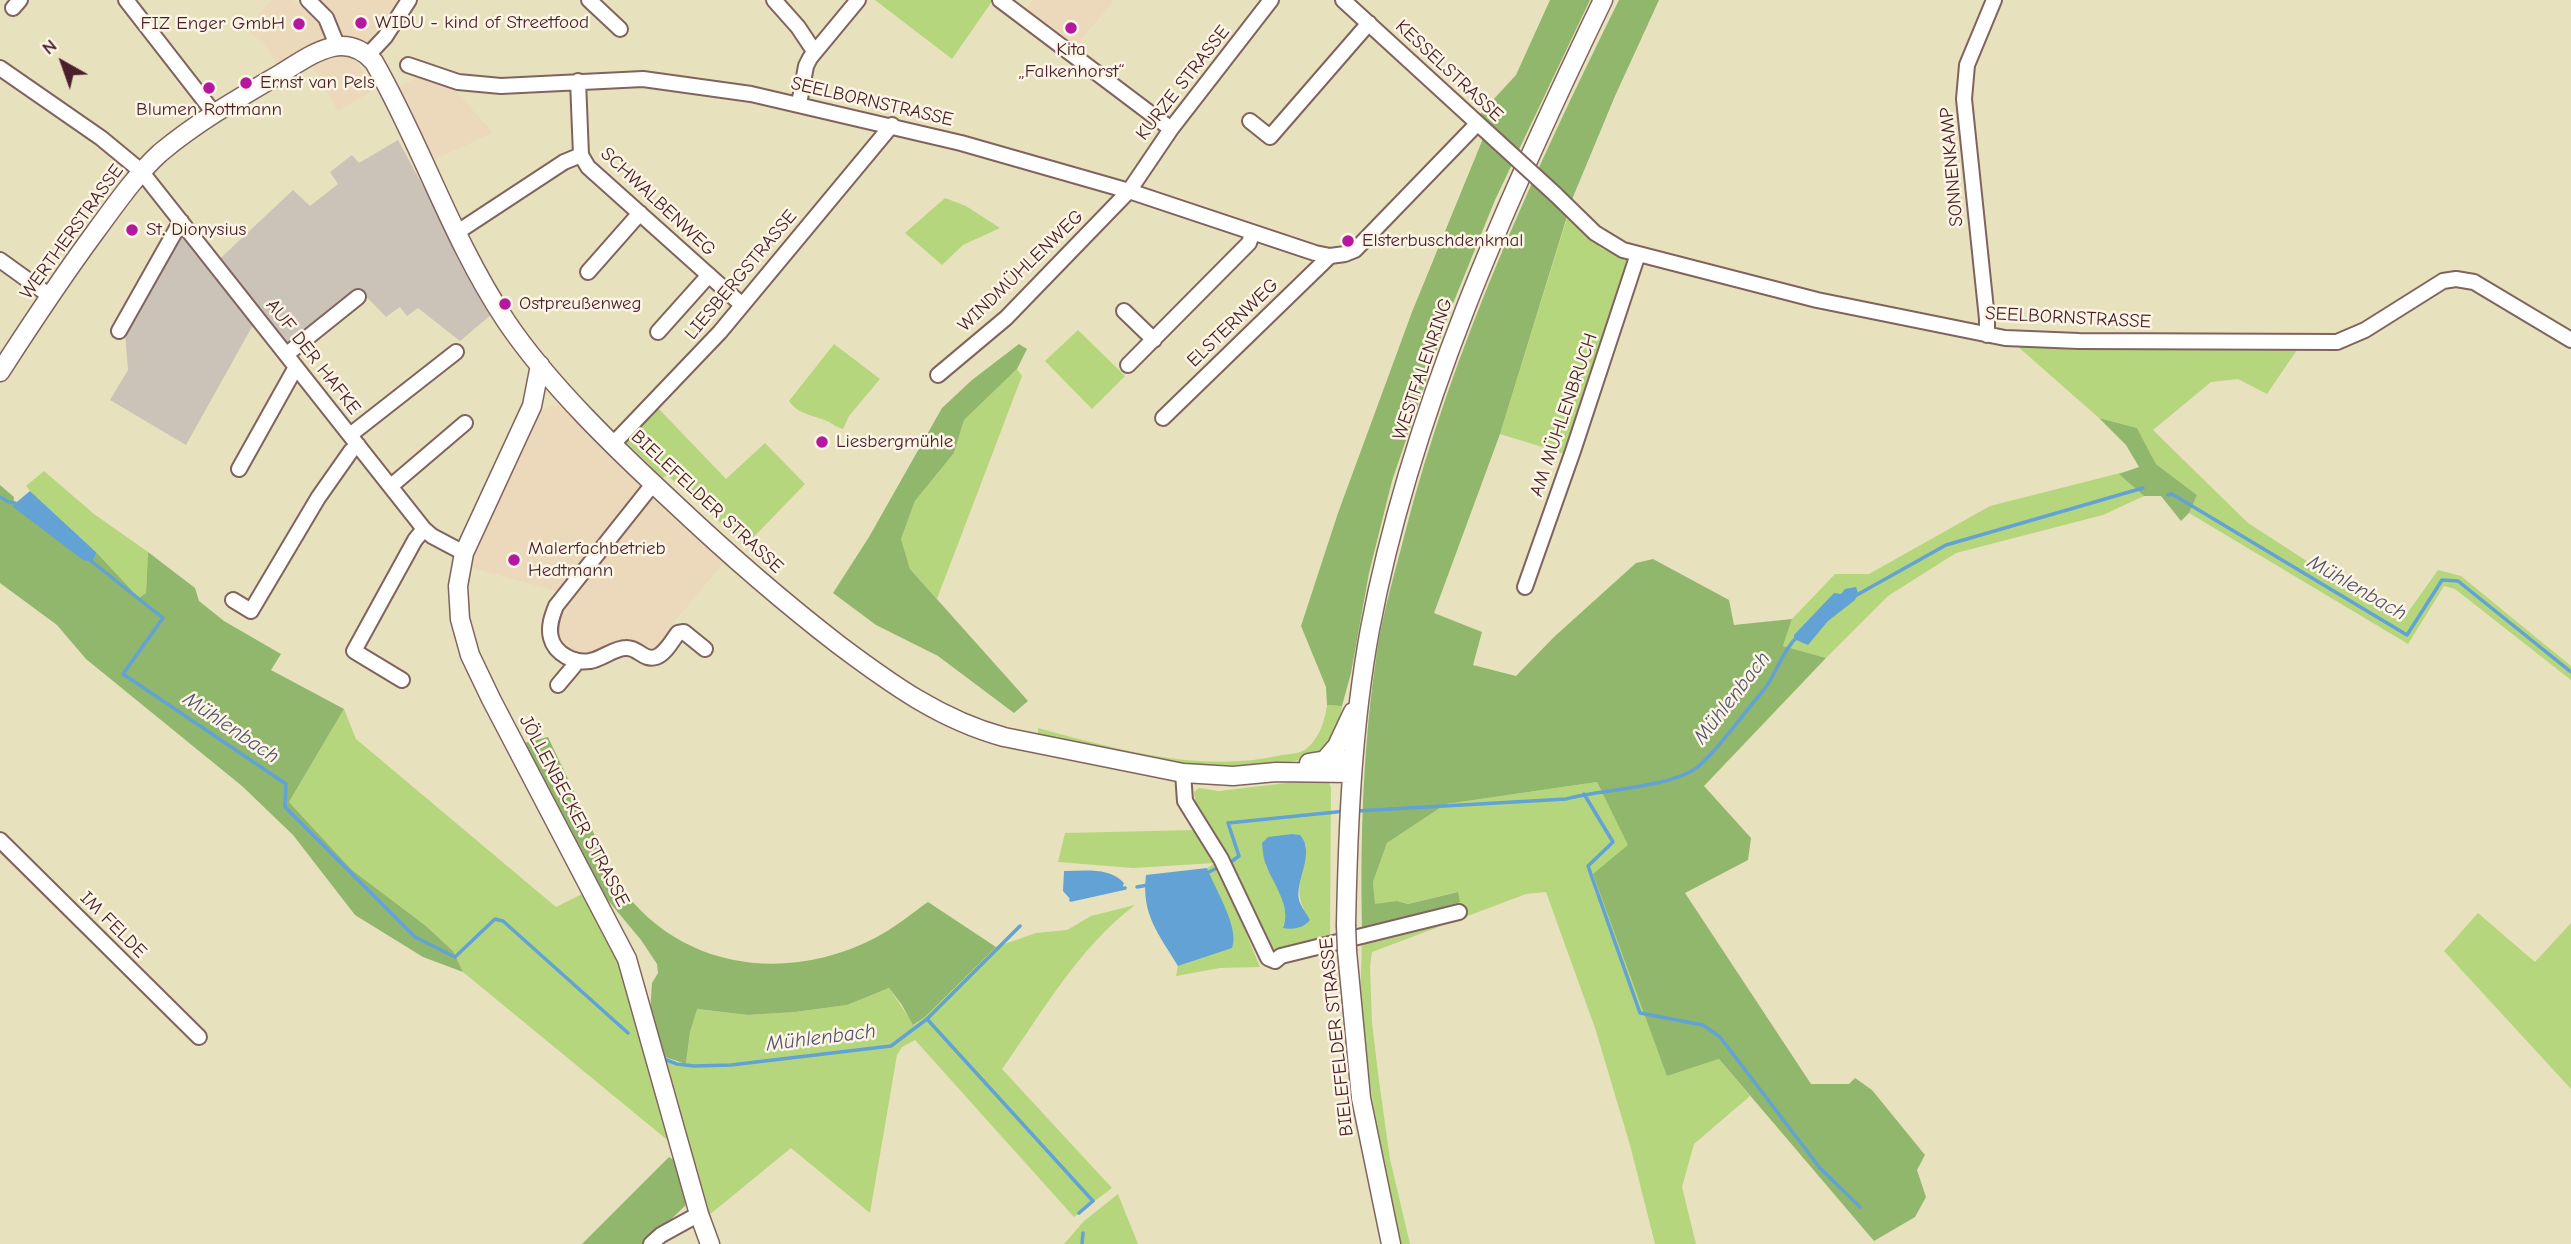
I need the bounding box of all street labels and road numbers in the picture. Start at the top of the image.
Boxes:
street label: KESSELSTRASSE [1390,15,1508,127]
street label: KURZE STRASSE [1131,21,1235,145]
street label: SEELBORNSTRASSE [789,72,955,132]
street label: SONNENKAMP [1935,106,1969,228]
street label: SCHWALBENWEG [596,143,720,261]
street label: WERTHERSTRASSE [15,160,129,304]
street label: WINDMÜHLENWEG [953,205,1089,337]
street label: LIESBERGSTRASSE [680,206,802,344]
street label: ELSTERNWEG [1183,274,1283,372]
street label: AUF DER HAFKE [261,295,365,419]
street label: WESTFALENRING [1388,295,1458,443]
street label: SEELBORNSTRASSE [1985,302,2151,334]
street label: AM MÜHLENBRUCH [1525,330,1603,500]
street label: BIELEFELDER STRASSE [626,426,788,578]
street label: JÖLLENBECKER STRASSE [514,711,634,911]
street label: IM FELDE [75,887,151,963]
street label: BIELEFELDER STRASSE [1315,936,1359,1138]

